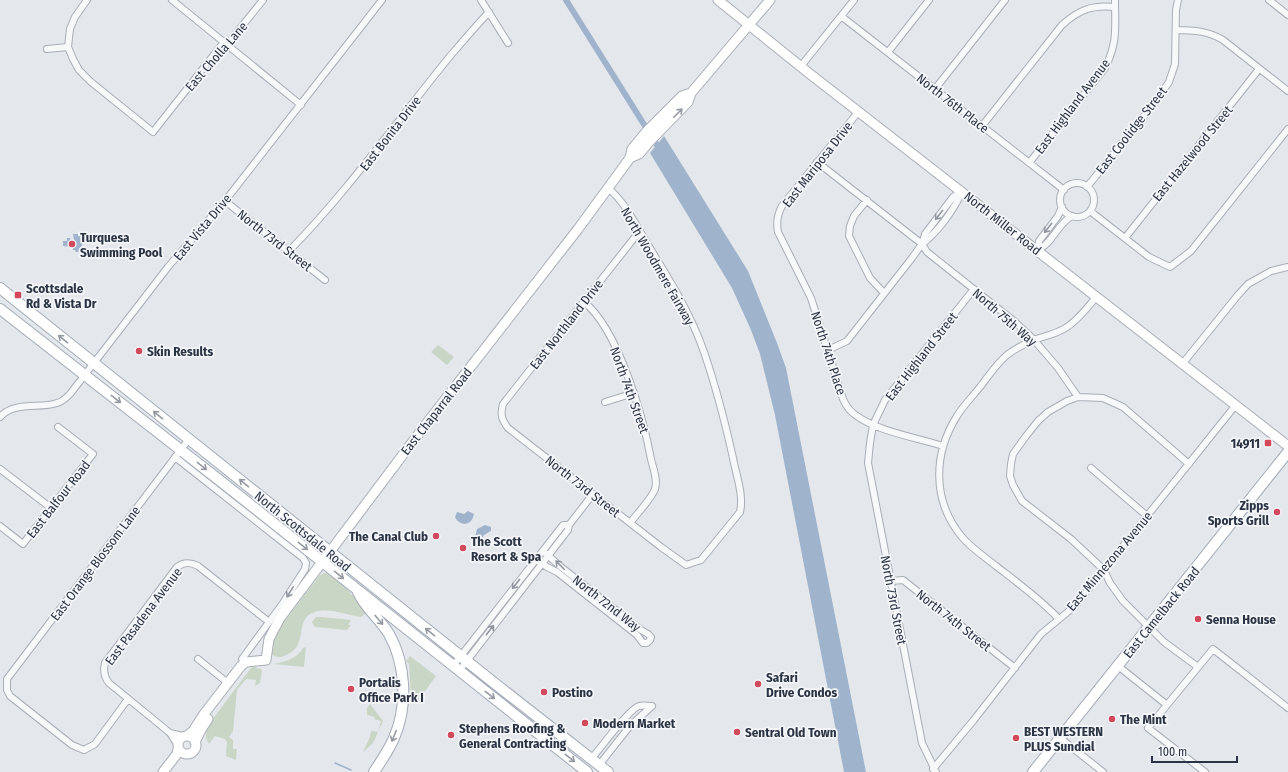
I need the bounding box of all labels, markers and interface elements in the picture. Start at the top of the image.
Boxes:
street label: East Cholla Lane [182,19,251,94]
street label: East Highland Avenue [1032,56,1113,157]
street label: North 76th Place [914,71,992,136]
street label: East Coolidge Street [1093,83,1170,177]
street label: East Bonita Drive [357,93,424,173]
street label: East Hazelwood Street [1149,102,1236,204]
one-way arrow [673,108,683,118]
street label: East Mariposa Drive [779,118,856,210]
street label: North Miller Road [961,189,1044,258]
street label: East Vista Drive [170,191,234,263]
street label: North Woodmere Fairway [618,205,697,328]
street label: North 73rd Street [234,207,316,275]
one-way arrow [935,210,943,221]
one-way arrow [1044,223,1053,234]
place label: Turquesa Swimming Pool [80,230,163,260]
marker: Turquesa Swimming Pool [67,239,77,249]
street label: East Northland Drive [527,277,606,372]
place label: Scottsdale Rd & Vista Dr [26,281,97,311]
street label: North 75th Way [970,286,1040,349]
marker: Scottsdale Rd & Vista Dr [13,290,23,300]
street label: East Highland Street [882,309,961,403]
street label: North 74th Place [808,310,849,397]
one-way arrow [58,335,69,343]
place label: Skin Results [147,344,214,359]
street label: North 74th Street [607,345,652,436]
marker: Skin Results [134,346,144,356]
street label: East Chaparral Road [398,365,475,458]
one-way arrow [110,395,121,403]
one-way arrow [153,410,164,419]
place label: 14911 [1231,436,1260,451]
marker: 14911 [1263,438,1273,448]
street label: North 73rd Street [542,453,624,521]
street label: East Balfour Road [24,458,93,541]
one-way arrow [196,462,207,470]
one-way arrow [239,479,250,488]
street label: North Scottsdale Road [252,488,354,575]
place label: Zipps Sports Grill [1208,498,1269,528]
street label: East Orange Blossom Lane [47,503,143,624]
marker: Zipps Sports Grill [1272,507,1282,517]
street label: East Minnezona Avenue [1064,509,1155,614]
place label: The Canal Club [349,529,428,544]
marker: The Canal Club [431,531,441,541]
place label: The Scott Resort & Spa [471,534,542,564]
one-way arrow [297,542,308,550]
marker: The Scott Resort & Spa [458,543,468,553]
street label: North 73rd Street [878,554,910,647]
one-way arrow [555,560,565,570]
street label: East Camelback Road [1120,564,1203,661]
street label: East Pasadena Avenue [102,565,185,668]
one-way arrow [334,570,344,579]
street label: North 72nd Way [570,572,644,635]
one-way arrow [512,579,521,590]
one-way arrow [285,586,293,598]
street label: North 74th Street [913,587,995,655]
place label: Senna House [1206,612,1276,627]
one-way arrow [374,614,383,625]
marker: Senna House [1193,614,1203,624]
one-way arrow [486,624,494,635]
one-way arrow [425,627,436,636]
place label: Safari Drive Condos [766,670,837,700]
place label: Portalis Office Park I [359,675,424,705]
marker: Safari Drive Condos [753,679,763,689]
marker: Portalis Office Park I [346,684,356,694]
place label: Postino [552,685,593,700]
marker: Postino [539,687,549,697]
one-way arrow [484,691,495,700]
place label: The Mint [1120,712,1167,727]
marker: The Mint [1107,714,1117,724]
place label: Modern Market [593,716,676,731]
marker: Modern Market [580,718,590,728]
place label: Stephens Roofing & General Contracting [459,721,567,751]
place label: BEST WESTERN PLUS Sundial [1024,724,1103,754]
place label: Sentral Old Town [745,725,837,740]
marker: Sentral Old Town [732,727,742,737]
one-way arrow [390,730,398,742]
marker: Stephens Roofing & General Contracting [446,730,456,740]
marker: BEST WESTERN PLUS Sundial [1011,733,1021,743]
scale bar [1152,738,1237,764]
text: 100 m [1158,745,1187,759]
one-way arrow [565,754,576,763]

